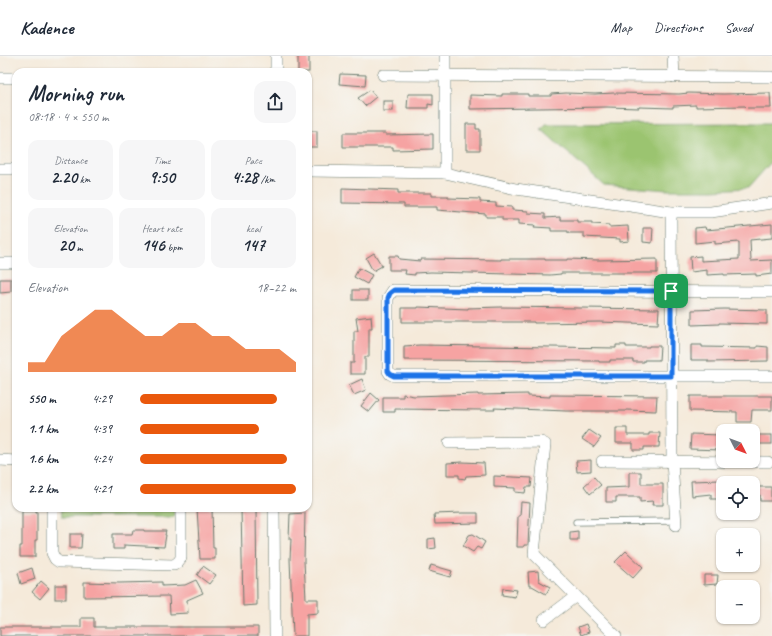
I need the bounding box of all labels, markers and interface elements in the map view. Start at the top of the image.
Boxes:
text: Kadence [20,16,74,40]
text: Map [611,19,632,36]
text: Directions [654,19,703,36]
text: Saved [725,19,752,36]
text: Morning run [28,80,124,108]
button: share [254,81,296,123]
text: 08:18 · 4 × 550 m [28,109,109,125]
text: Distance [54,153,87,167]
text: Time [154,153,170,167]
text: Pace [245,153,262,167]
text: 2.20 [51,167,77,188]
text: 9:50 [149,167,175,188]
text: 4:28 [232,167,258,188]
text: km [77,172,91,186]
text: /km [258,172,275,186]
text: Elevation [54,221,88,235]
text: Heart rate [142,221,182,235]
text: kcal [246,221,261,235]
text: 20 [59,235,74,256]
text: 146 [141,235,165,256]
text: 147 [242,235,265,256]
text: m [74,240,83,254]
text: bpm [165,240,183,254]
pin [654,274,688,308]
text: Elevation [28,280,68,296]
text: 18–22 m [256,280,296,296]
icon: arrive [660,280,682,302]
text: 550 m [28,391,56,407]
text: 4:29 [92,391,112,407]
text: 1.1 km [28,421,58,437]
text: 4:39 [92,421,112,437]
north arrow [716,424,760,468]
map controls [716,424,760,624]
text: 1.6 km [28,451,59,467]
text: 4:24 [92,451,112,467]
button: locate [716,476,760,520]
text: 2.2 km [28,481,58,497]
text: 4:21 [92,481,112,497]
button: + [716,528,760,572]
button: − [716,580,760,624]

